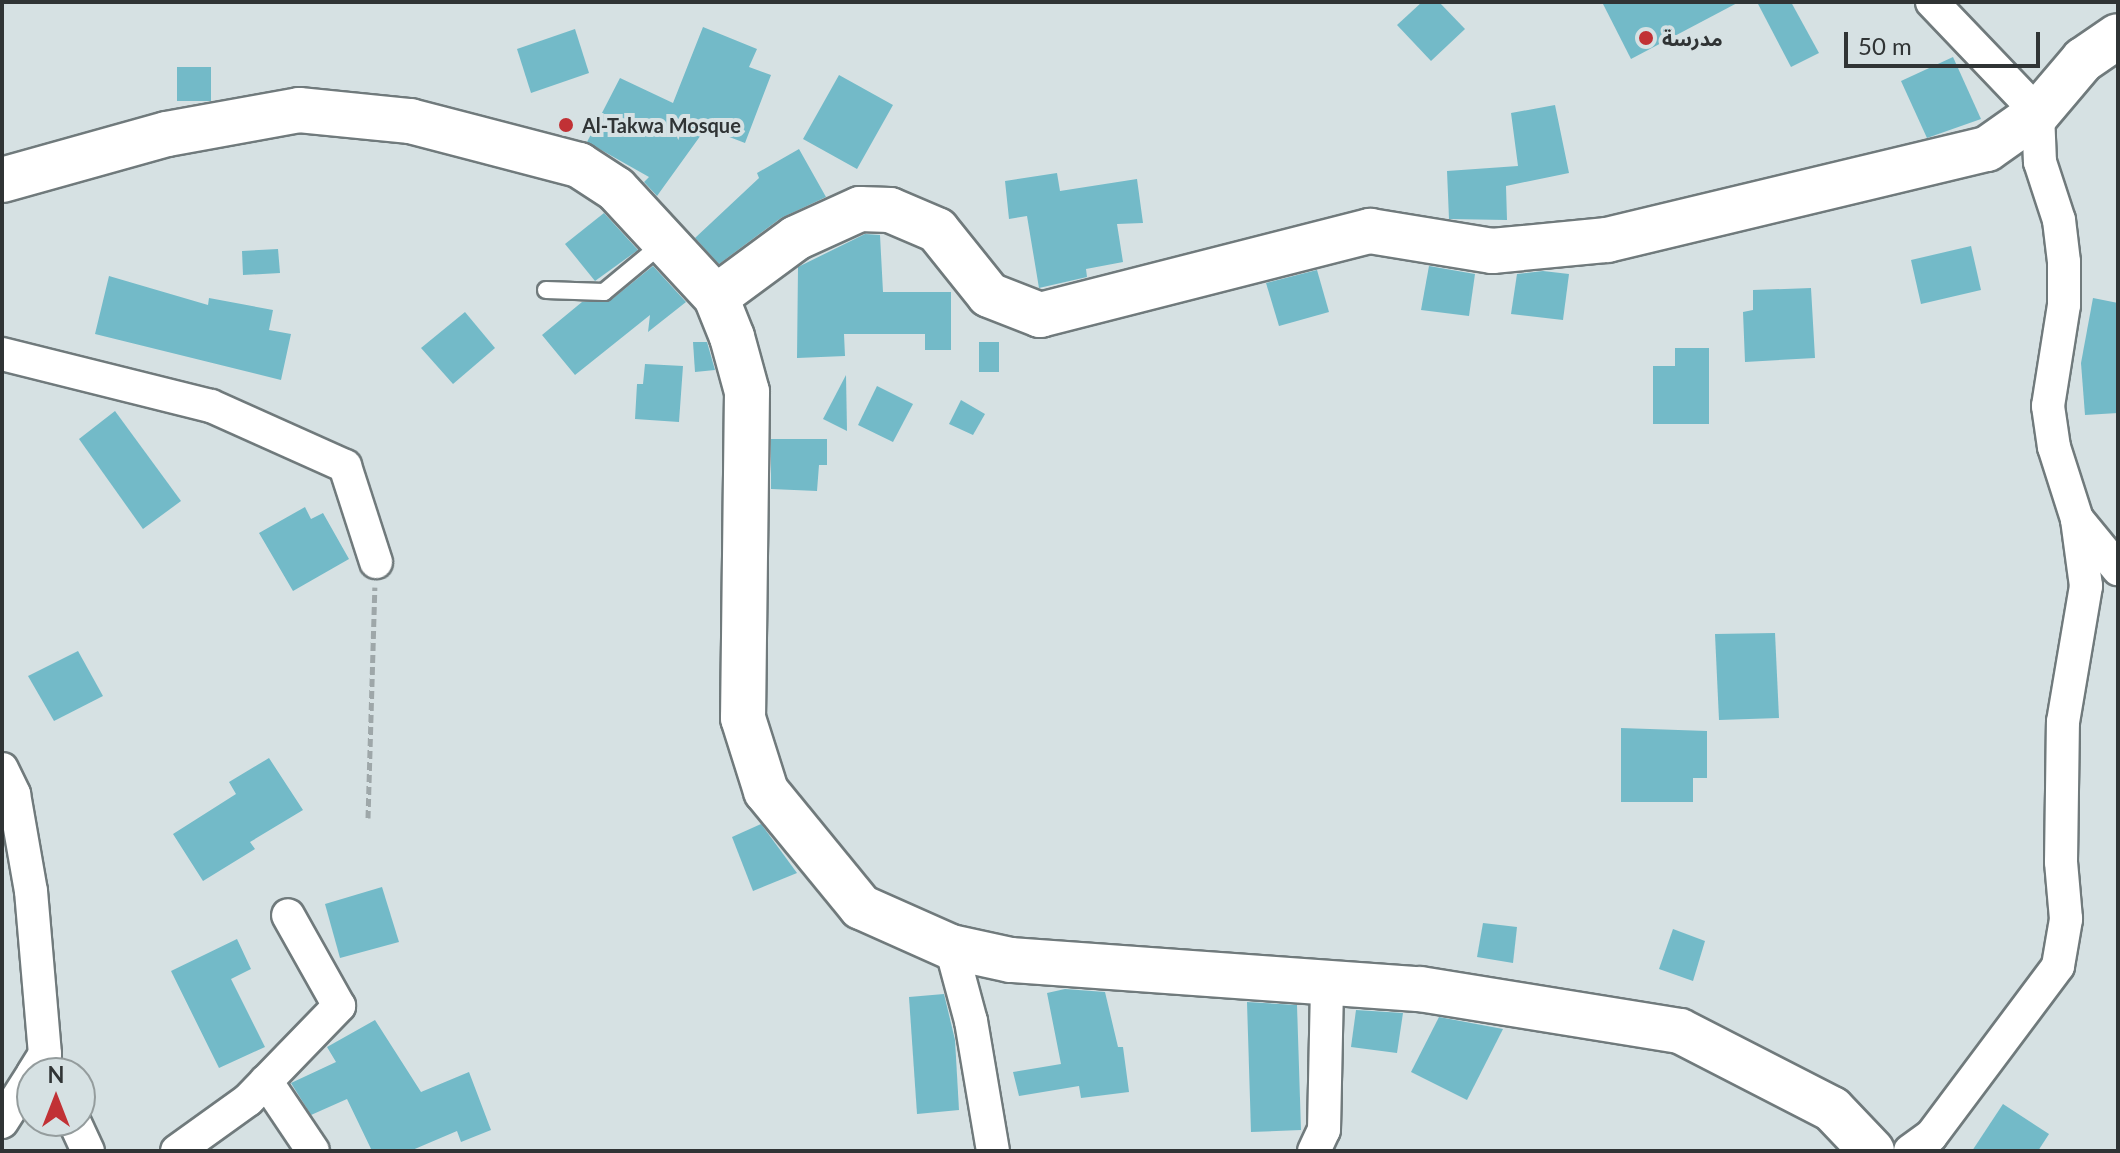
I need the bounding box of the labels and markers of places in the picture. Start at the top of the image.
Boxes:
place label: مدرسة [1662,26,1723,50]
marker: مدرسة [1637,29,1655,47]
place label: Al-Takwa Mosque [582,113,741,137]
marker: Al-Takwa Mosque [557,116,575,134]

